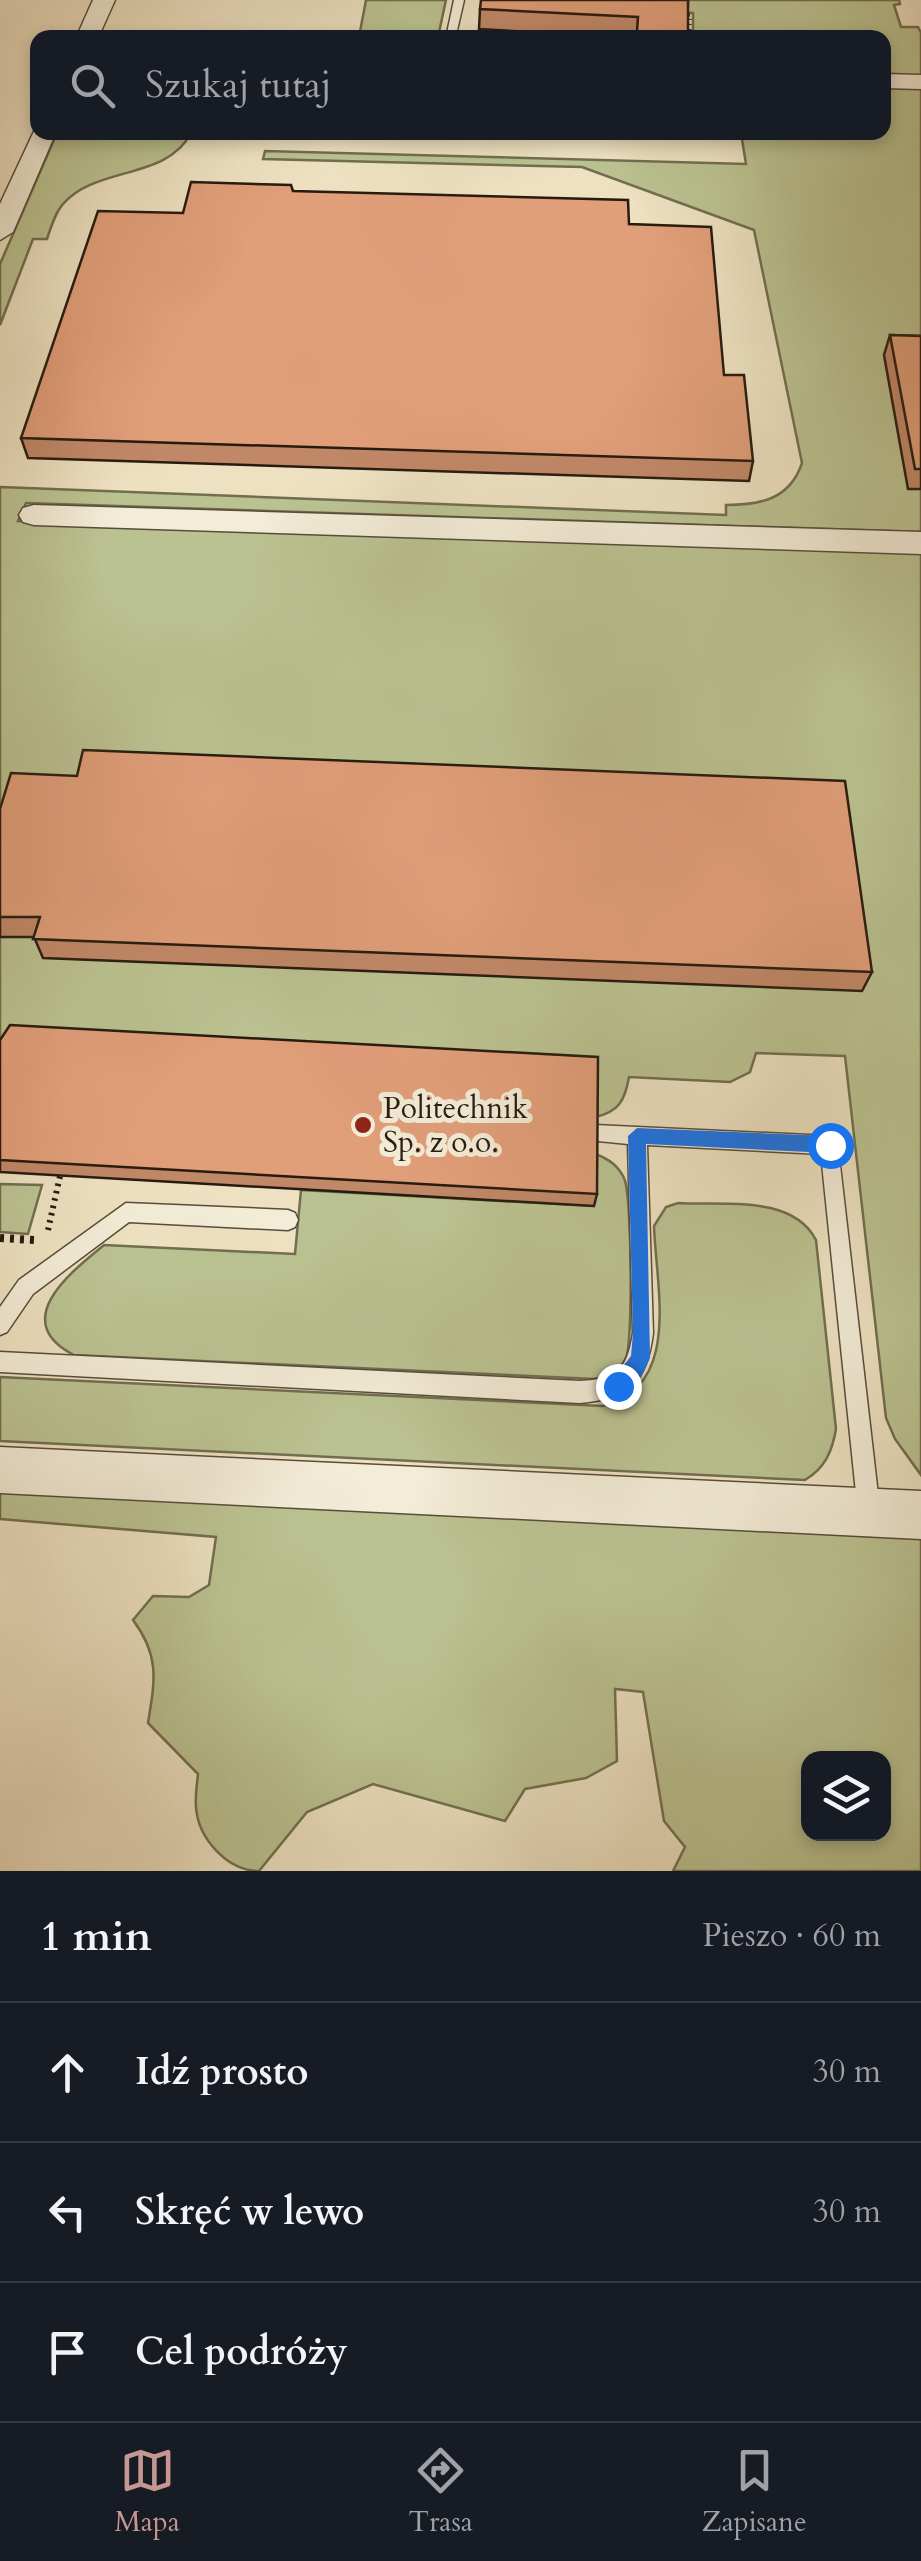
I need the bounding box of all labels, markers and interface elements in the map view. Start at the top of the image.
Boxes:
search box [30,30,891,140]
icon: search [65,58,120,113]
text: Szukaj tutaj [145,59,332,111]
place label: Politechnik Sp. z o.o. [383,1088,528,1163]
marker: Politechnik Sp. z o.o. [352,1114,374,1136]
route start [808,1123,854,1169]
route end [596,1364,642,1410]
map controls [801,1751,891,1841]
button: layers [801,1751,891,1841]
text: 1 min [40,1908,152,1965]
text: Pieszo · 60 m [703,1914,881,1958]
icon: ahead [40,2045,95,2100]
text: Idź prosto [135,2046,308,2098]
text: 30 m [813,2050,881,2094]
icon: left [40,2185,95,2240]
text: Skręć w lewo [135,2186,364,2238]
text: 30 m [813,2190,881,2234]
icon: arrive [40,2325,95,2380]
text: Cel podróży [135,2326,348,2378]
tab: Mapa [114,2443,180,2541]
tab: Trasa [409,2443,473,2541]
tab: Zapisane [702,2443,807,2541]

